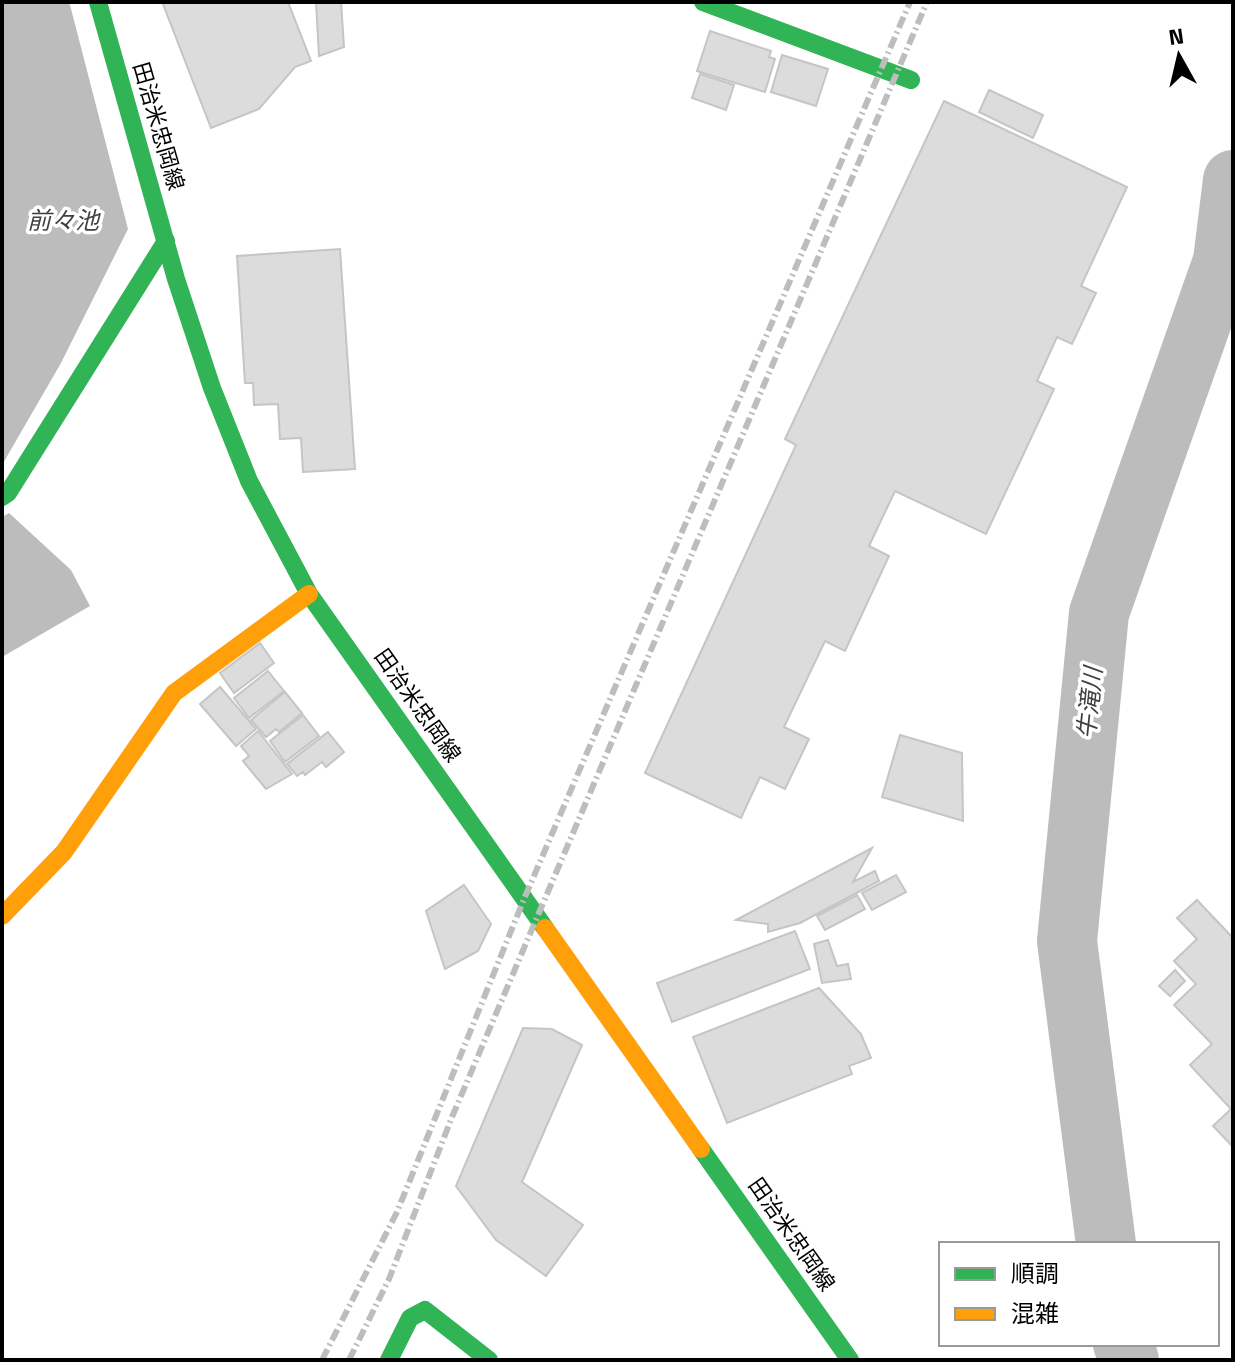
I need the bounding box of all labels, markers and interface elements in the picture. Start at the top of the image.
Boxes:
north arrow [1139,16,1219,96]
text: N [1166,18,1186,54]
street label: 田治米忠岡線 [124,58,194,194]
water label: 前々池 [27,202,101,238]
street label: 田治米忠岡線 [366,641,470,769]
water label: 牛滝川 [1067,662,1111,741]
street label: 田治米忠岡線 [740,1170,844,1298]
legend [939,1242,1219,1346]
text: 順調 [1011,1255,1059,1291]
text: 混雑 [1011,1295,1059,1331]

